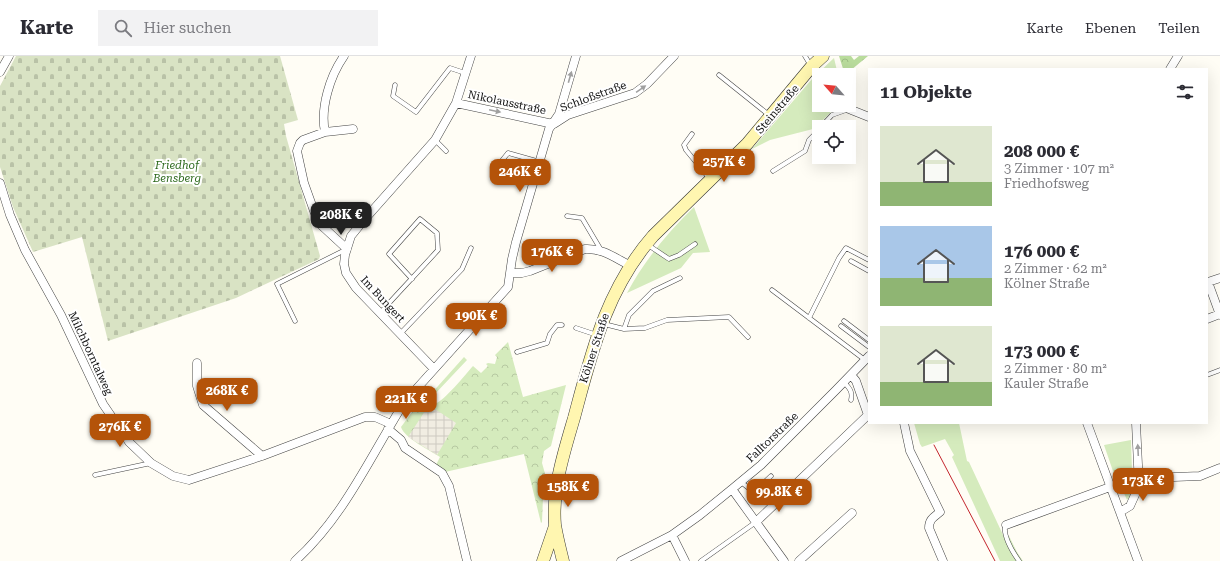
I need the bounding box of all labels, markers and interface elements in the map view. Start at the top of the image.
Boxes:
search box [98,10,378,46]
text: Karte [20,16,74,39]
icon: search [112,17,134,39]
text: Hier suchen [144,19,231,37]
text: Karte [1027,20,1063,36]
text: Ebenen [1085,20,1136,36]
text: Teilen [1158,20,1200,36]
north arrow [812,68,856,112]
map controls [812,68,856,164]
one-way arrow [567,71,573,83]
street label: Schloßstraße [558,78,628,114]
icon: filters [1174,81,1196,103]
street label: Steinstraße [753,82,802,136]
text: 11 Objekte [880,82,972,102]
one-way arrow [635,85,646,92]
street label: Nikolausstraße [467,88,547,117]
one-way arrow [488,108,501,114]
button: locate [812,120,856,164]
text: 208 000 € [1004,141,1079,161]
icon: home [912,142,960,190]
pin: 257K € [691,149,757,183]
text: 257K € [703,154,745,169]
park label: Friedhof Bensberg [152,159,201,185]
pin: 246K € [487,159,553,193]
text: 3 Zimmer · 107 m² [1004,161,1114,176]
text: 246K € [499,164,541,179]
text: Friedhofsweg [1004,176,1089,191]
pin: 208K € [308,202,374,236]
text: 208K € [320,207,362,222]
pin: 176K € [519,239,585,273]
text: 176 000 € [1004,241,1079,261]
icon: home [912,242,960,290]
text: 176K € [531,244,573,259]
text: 2 Zimmer · 62 m² [1004,261,1107,276]
street label: Im Bungert [358,273,407,325]
text: Kölner Straße [1004,276,1090,291]
pin: 190K € [443,303,509,337]
text: 190K € [455,308,497,323]
street label: Milchborntalweg [66,309,116,398]
street label: Kölner Straße [577,312,612,385]
text: 173 000 € [1004,341,1079,361]
icon: home [912,342,960,390]
text: 2 Zimmer · 80 m² [1004,361,1107,376]
text: Kauler Straße [1004,376,1089,391]
pin: 268K € [194,378,260,412]
text: 268K € [206,383,248,398]
pin: 221K € [373,386,439,420]
text: 221K € [385,391,427,406]
street label: Falltorstraße [744,410,801,465]
pin: 276K € [87,414,153,448]
text: 276K € [99,419,141,434]
one-way arrow [1134,444,1141,456]
pin: 173K € [1110,468,1176,502]
text: 173K € [1122,473,1164,488]
pin: 158K € [535,474,601,508]
text: 158K € [547,479,589,494]
pin: 99.8K € [742,479,816,513]
text: 99.8K € [756,484,802,499]

